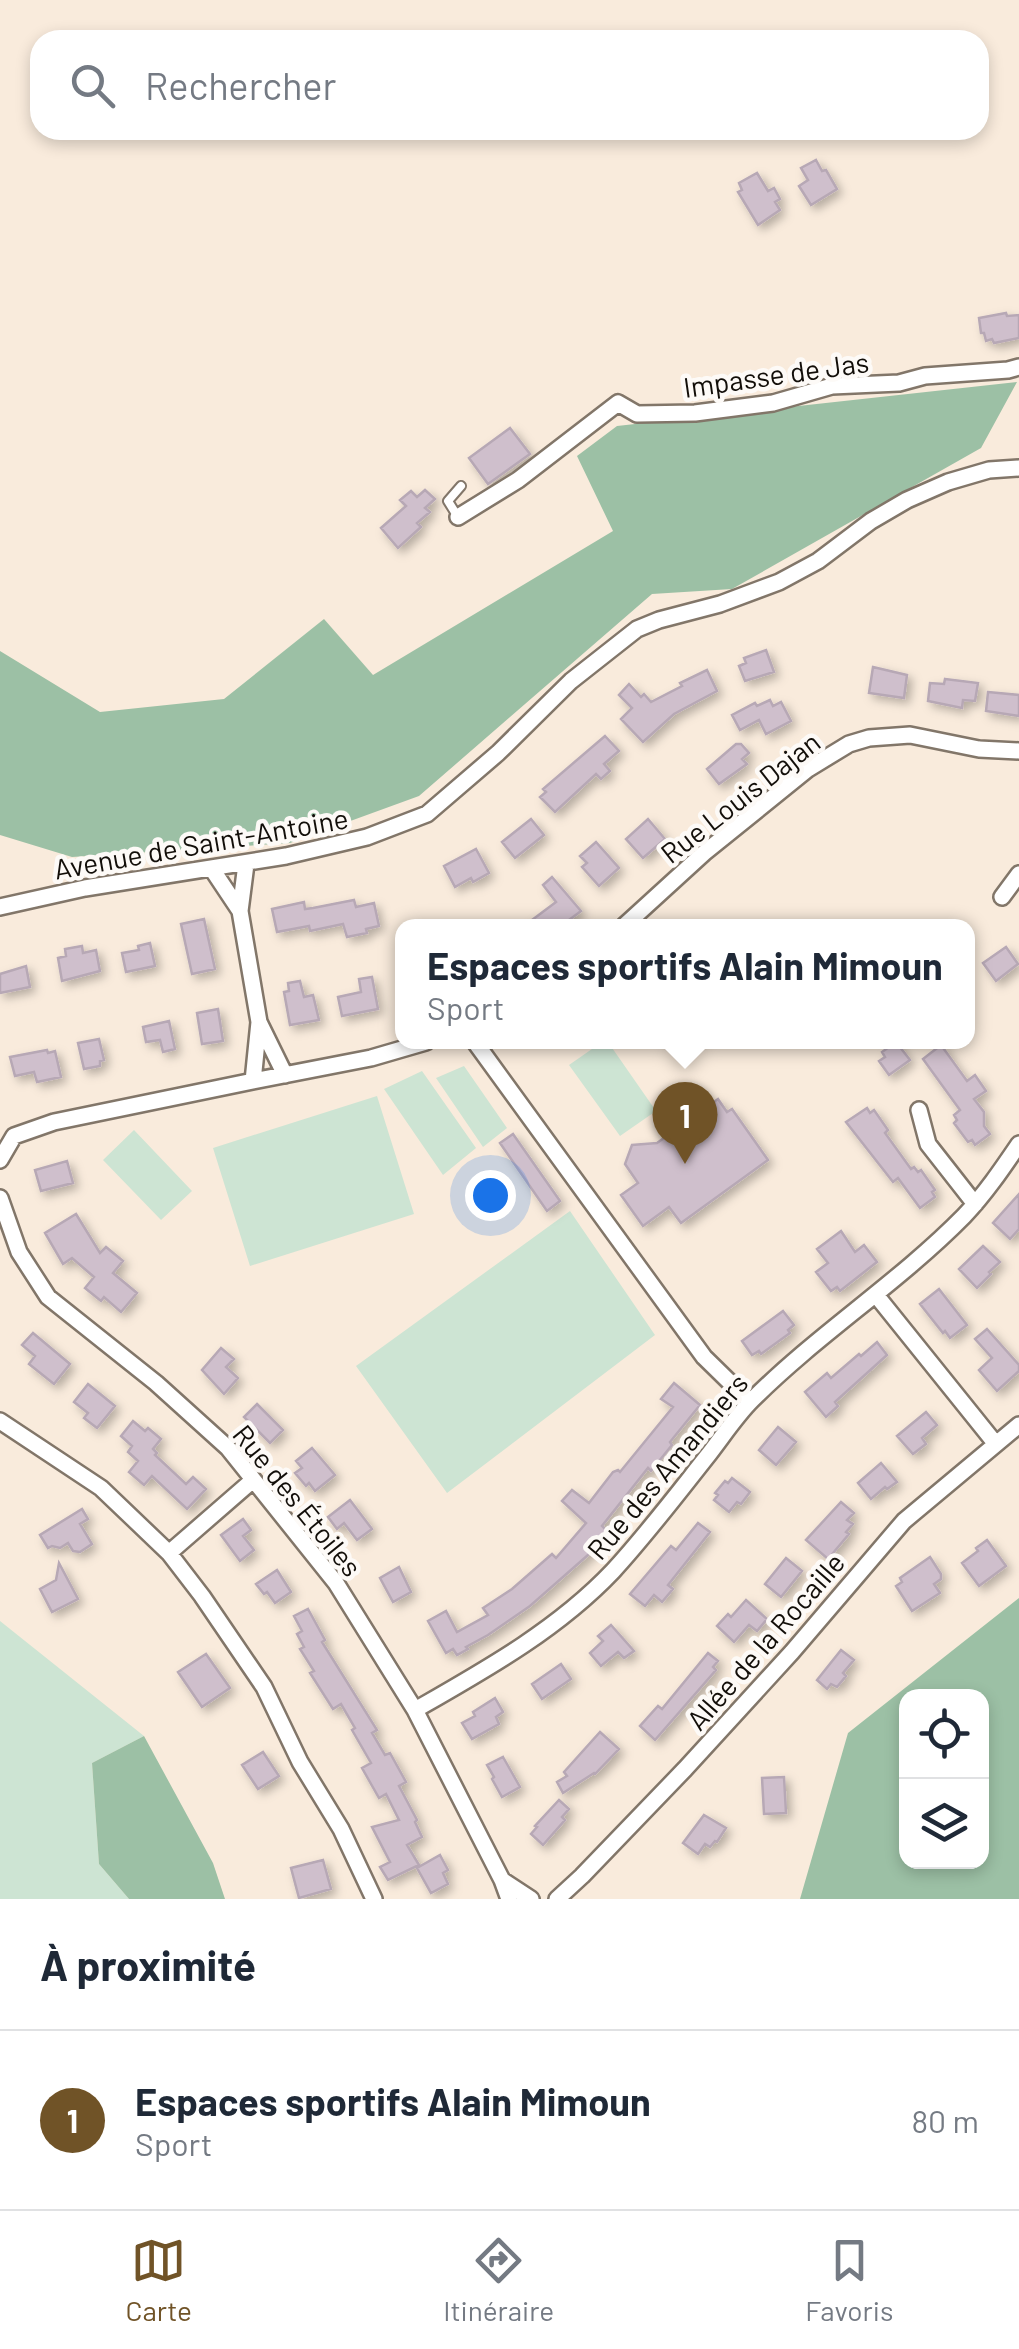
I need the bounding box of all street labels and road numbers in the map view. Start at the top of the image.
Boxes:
street label: Impasse de Jas [681,344,871,404]
street label: Rue Louis Dajan [654,724,826,870]
street label: Avenue de Saint-Antoine [51,800,351,886]
street label: Rue des Amandiers [579,1366,755,1566]
street label: Rue des Étoiles [226,1417,370,1583]
street label: Allée de la Rocaille [679,1545,851,1737]

